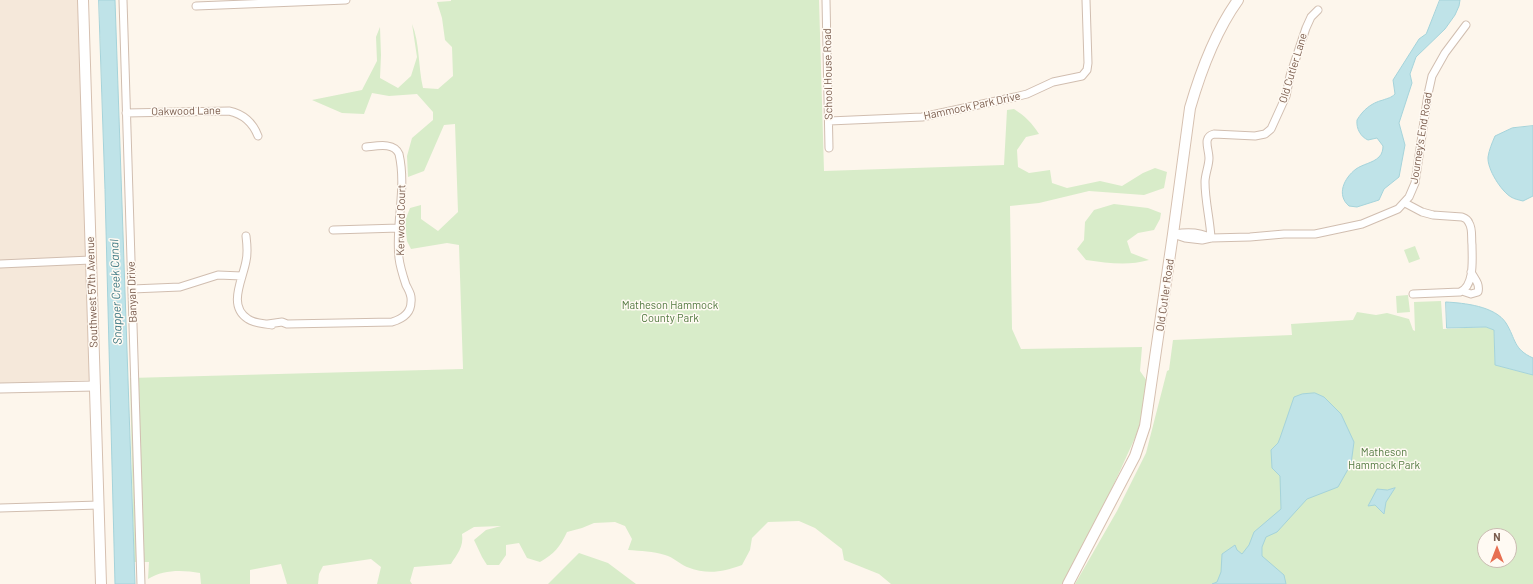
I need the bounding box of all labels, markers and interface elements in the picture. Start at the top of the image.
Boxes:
street label: School House Road [821,28,835,120]
street label: Old Cutler Lane [1276,31,1310,105]
street label: Hammock Park Drive [922,89,1022,123]
street label: Journey's End Road [1407,91,1435,185]
street label: Oakwood Lane [151,104,221,118]
street label: Kerwood Court [394,184,408,256]
street label: Southwest 57th Avenue [83,236,101,348]
water label: Snapper Creek Canal [107,239,125,345]
street label: Old Cutler Road [1153,258,1177,332]
street label: Banyan Drive [124,261,140,323]
park label: Matheson Hammock County Park [622,298,718,324]
park label: Matheson Hammock Park [1348,445,1420,471]
north arrow [1477,528,1517,568]
text: N [1493,530,1501,543]

